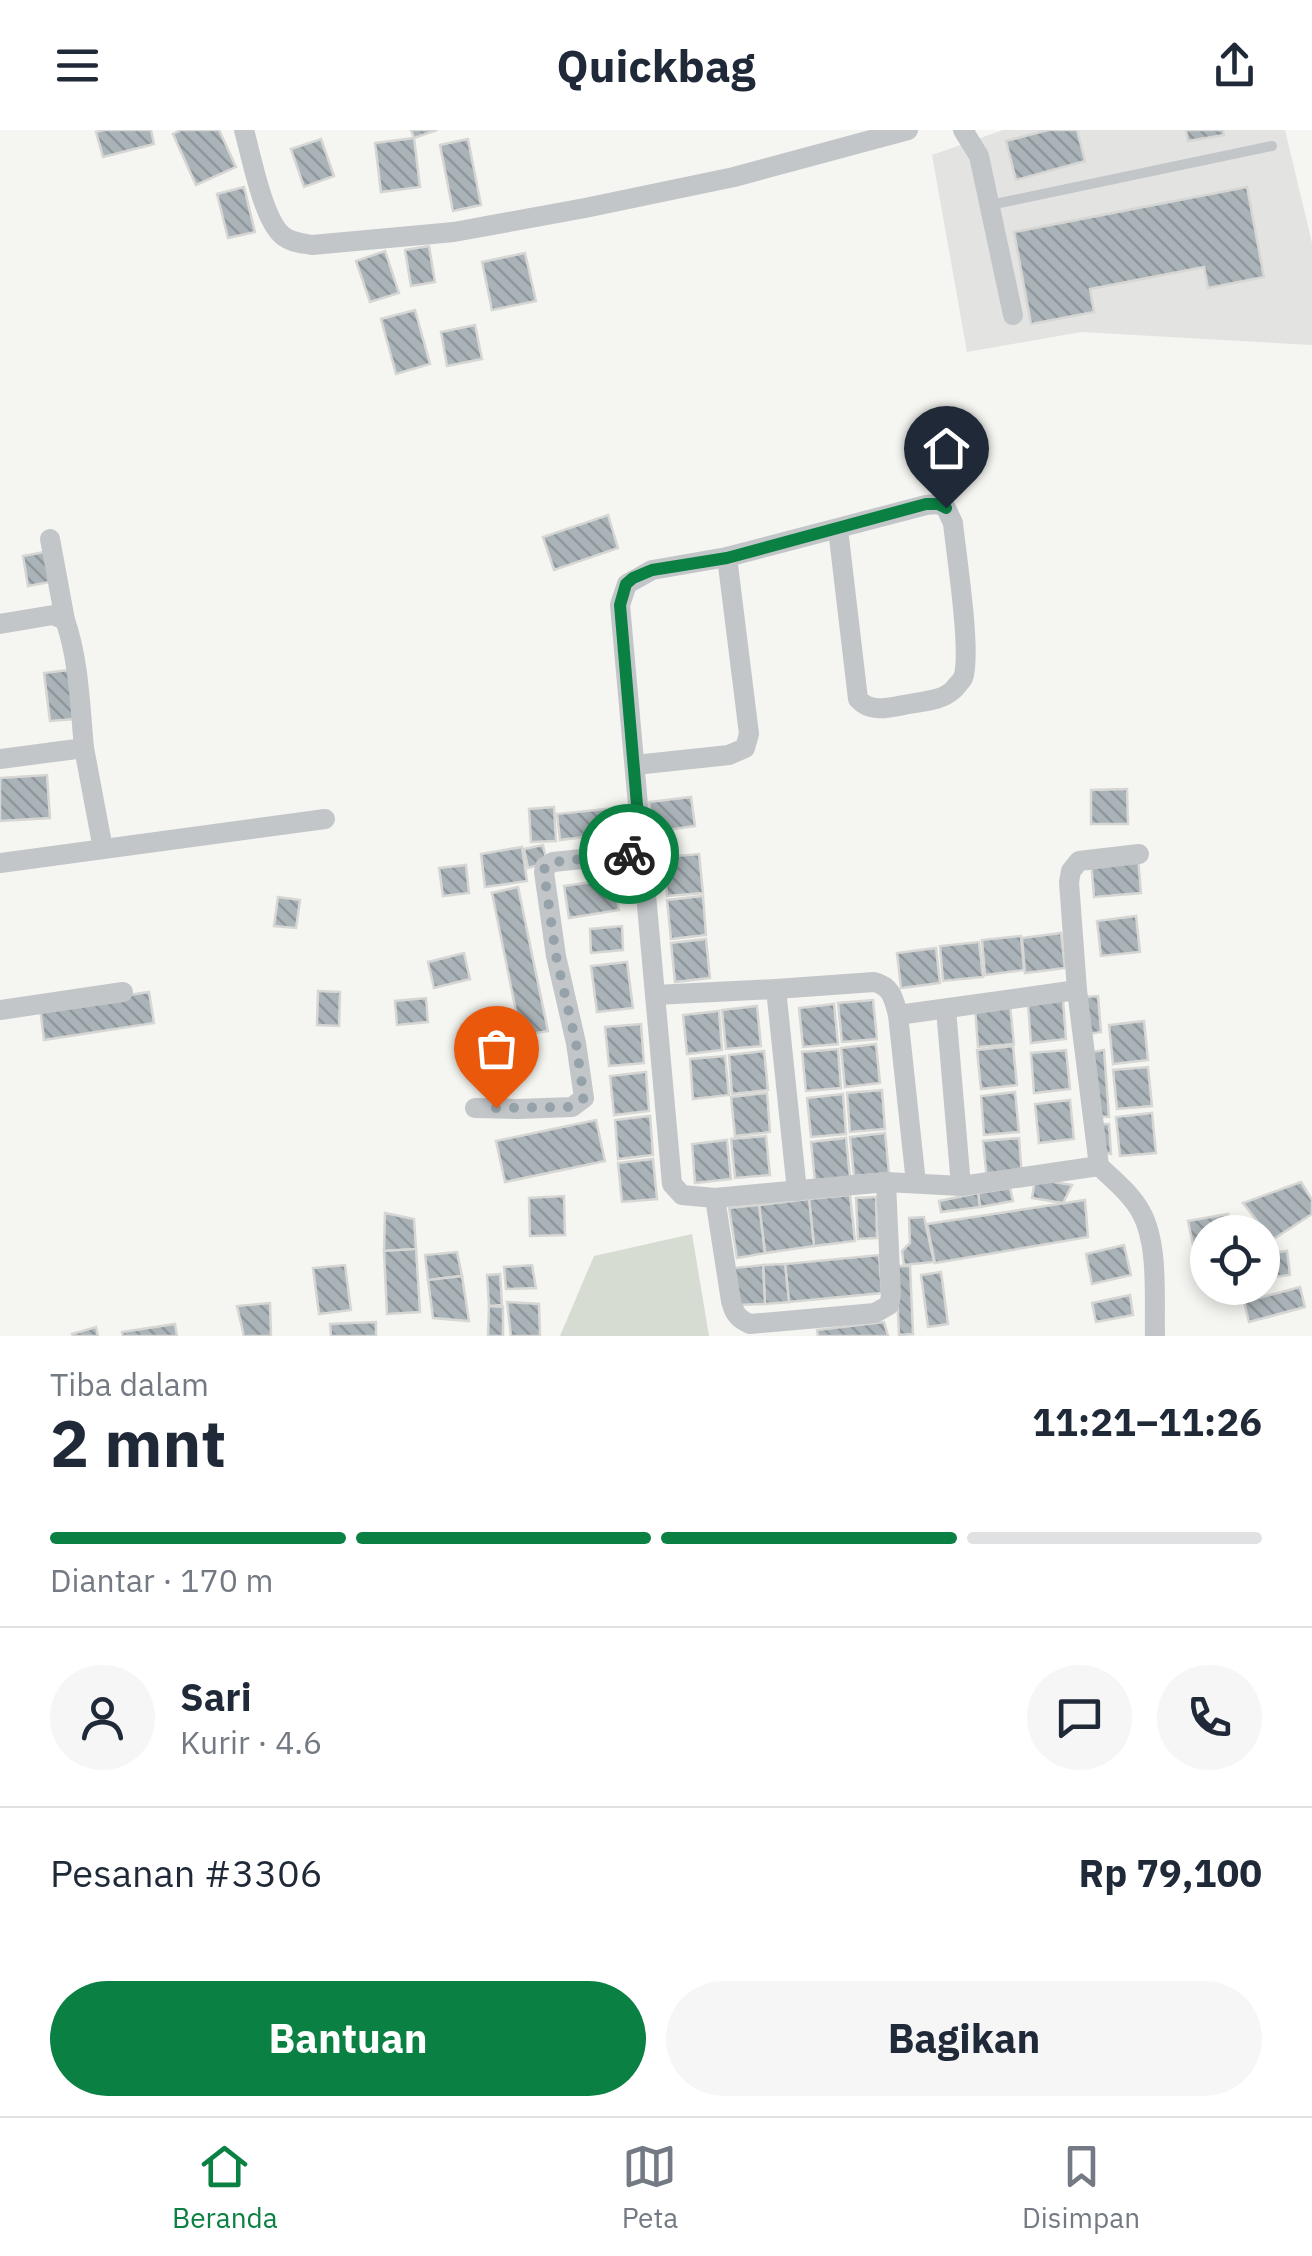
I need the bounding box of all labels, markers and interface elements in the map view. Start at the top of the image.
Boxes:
text: Quickbag [557,36,755,94]
icon: menu [50,38,105,93]
icon: share [1207,38,1262,93]
pin [904,406,989,509]
icon: home [919,421,974,476]
courier [579,804,679,904]
icon: bike [602,827,657,882]
pin [454,1006,539,1109]
icon: bag [469,1021,524,1076]
map controls [1190,1215,1280,1305]
button: locate [1190,1215,1280,1305]
text: Tiba dalam [50,1363,209,1405]
text: 11:21–11:26 [1032,1397,1262,1446]
text: 2 mnt [50,1400,226,1485]
text: Diantar · 170 m [50,1559,273,1601]
button: person [50,1665,155,1770]
button: chat [1027,1665,1132,1770]
button: phone [1157,1665,1262,1770]
text: Sari [180,1672,252,1721]
text: Kurir · 4.6 [180,1721,322,1763]
text: Pesanan #3306 [50,1848,323,1897]
text: Rp 79,100 [1079,1848,1262,1897]
button: Bantuan [50,1981,646,2096]
button: Bagikan [666,1981,1262,2096]
tab: Beranda [172,2139,278,2236]
tab: Peta [622,2139,678,2236]
tab: Disimpan [1022,2139,1140,2236]

